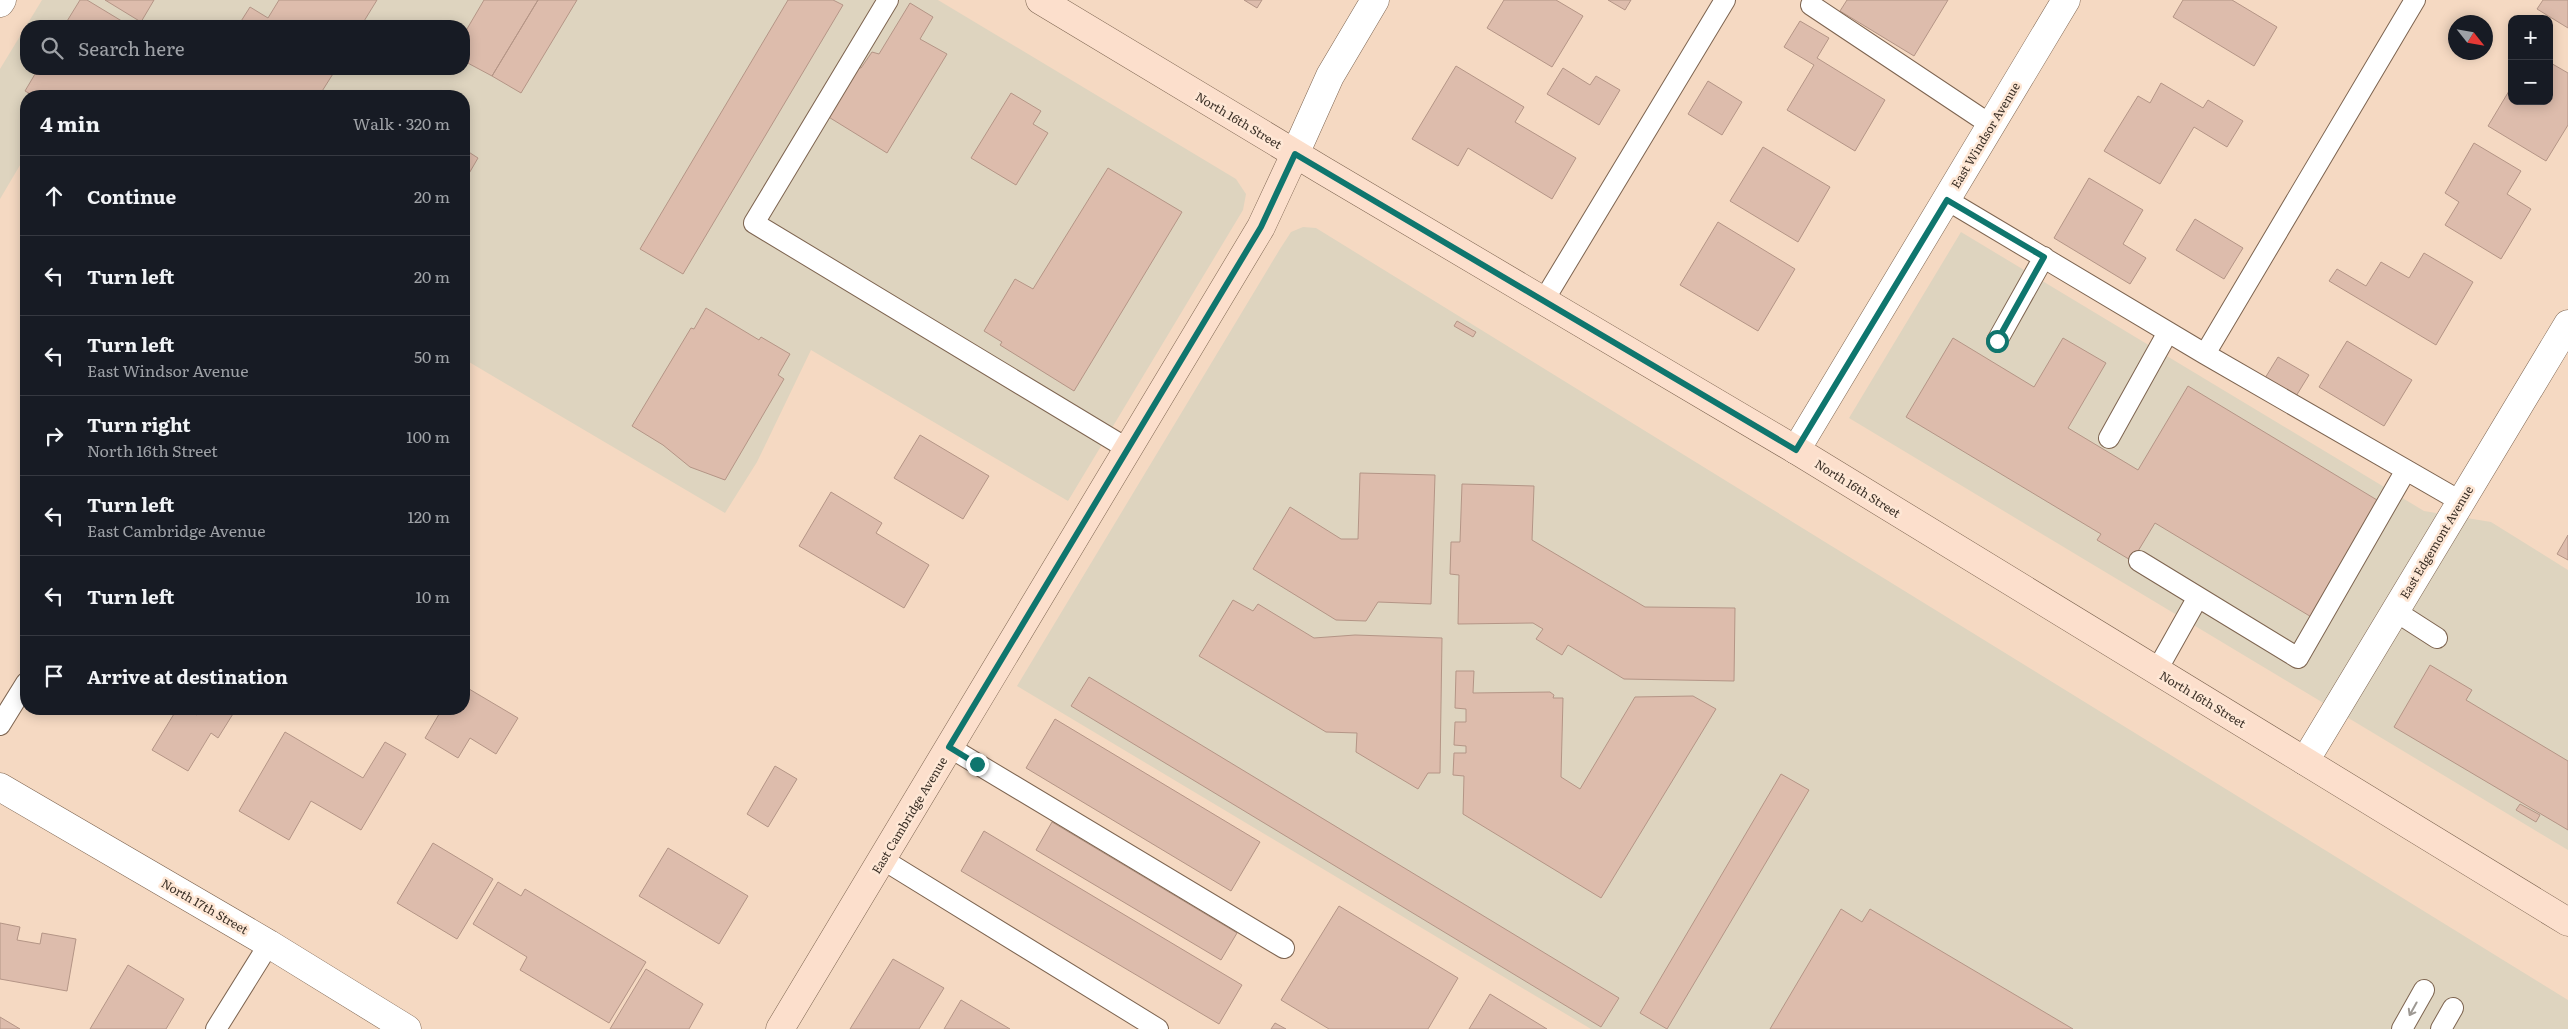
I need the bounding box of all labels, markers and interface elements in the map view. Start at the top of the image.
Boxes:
north arrow [2448,15,2493,60]
map controls [2508,15,2553,105]
button: + [2508,15,2553,60]
search box [20,20,470,75]
icon: search [38,34,66,62]
text: Search here [78,34,185,62]
button: − [2508,60,2553,105]
street label: East Windsor Avenue [1946,78,2024,192]
street label: North 16th Street [1192,87,1286,153]
text: 4 min [40,107,100,138]
text: Walk · 320 m [353,111,450,135]
icon: ahead [40,182,68,210]
text: Continue [87,182,176,210]
text: 20 m [414,184,450,208]
icon: left [40,262,68,290]
text: Turn left [87,262,174,290]
text: 20 m [414,264,450,288]
text: Turn left [87,330,174,358]
route start [1986,330,2009,353]
icon: left [40,342,68,370]
text: 50 m [414,344,450,368]
text: East Windsor Avenue [87,358,249,382]
text: Turn right [87,410,191,438]
icon: right [40,422,68,450]
text: 100 m [406,424,450,448]
text: North 16th Street [87,438,218,462]
street label: North 16th Street [1812,454,1904,522]
street label: East Edgemont Avenue [2395,482,2477,602]
text: Turn left [87,490,174,518]
icon: left [40,502,68,530]
text: 120 m [407,504,450,528]
text: East Cambridge Avenue [87,518,265,542]
icon: left [40,582,68,610]
text: Turn left [87,582,174,610]
text: 10 m [416,584,450,608]
icon: arrive [40,662,68,690]
text: Arrive at destination [87,662,288,690]
street label: North 16th Street [2156,666,2250,732]
street label: East Cambridge Avenue [867,753,951,877]
route end [966,753,989,776]
street label: North 17th Street [158,874,252,938]
one-way arrow [2408,1002,2418,1017]

